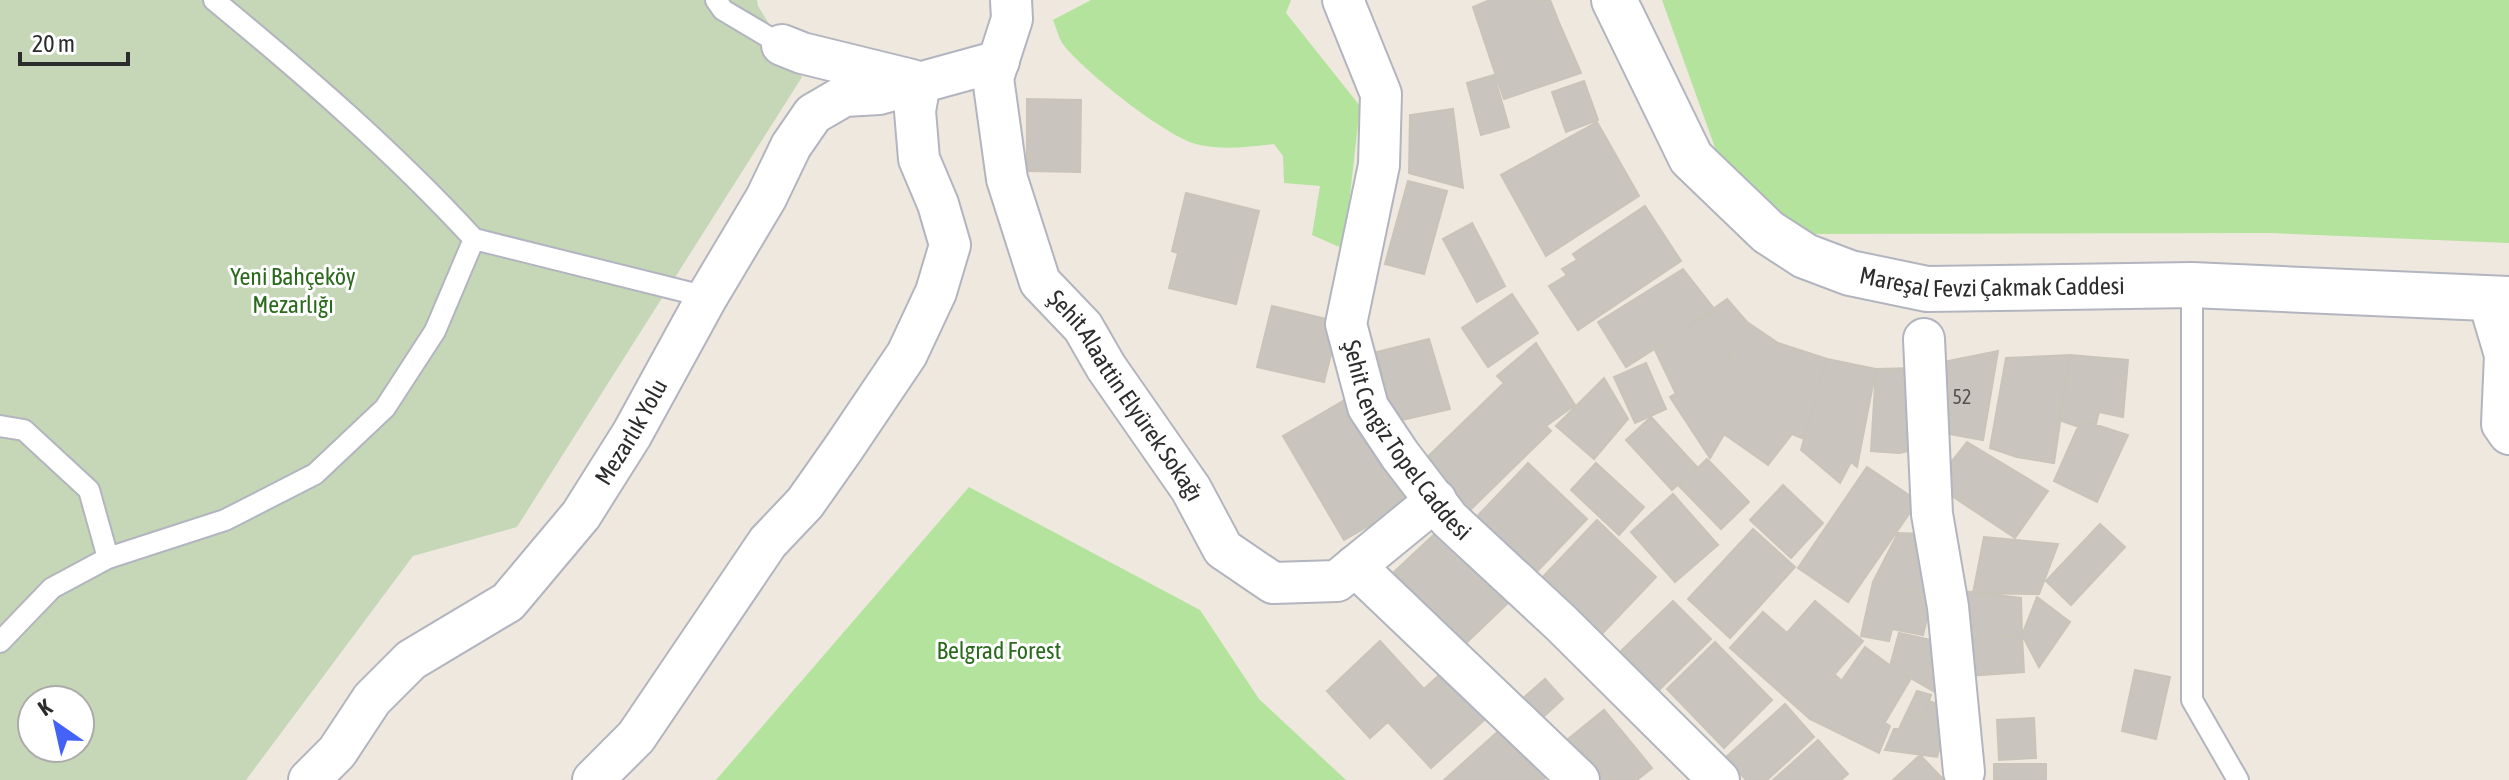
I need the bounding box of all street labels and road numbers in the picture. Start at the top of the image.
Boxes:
street label: Mareşal Fevzi Çakmak Caddesi [1857,261,2125,302]
street label: Şehit Alaattin Elyürek Sokağı [1042,285,1209,505]
street label: Şehit Cengiz Topel Caddesi [1338,337,1477,545]
street label: Mezarlık Yolu [589,374,672,490]

